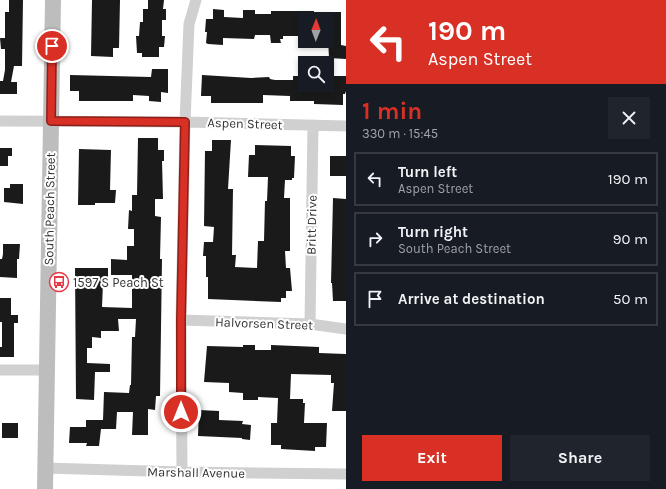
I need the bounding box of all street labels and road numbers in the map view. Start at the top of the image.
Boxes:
street label: Aspen Street [207,115,283,132]
street label: South Peach Street [41,152,58,266]
street label: Britt Drive [303,195,320,255]
street label: Halvorsen Street [215,314,313,333]
street label: Marshall Avenue [147,464,245,481]

